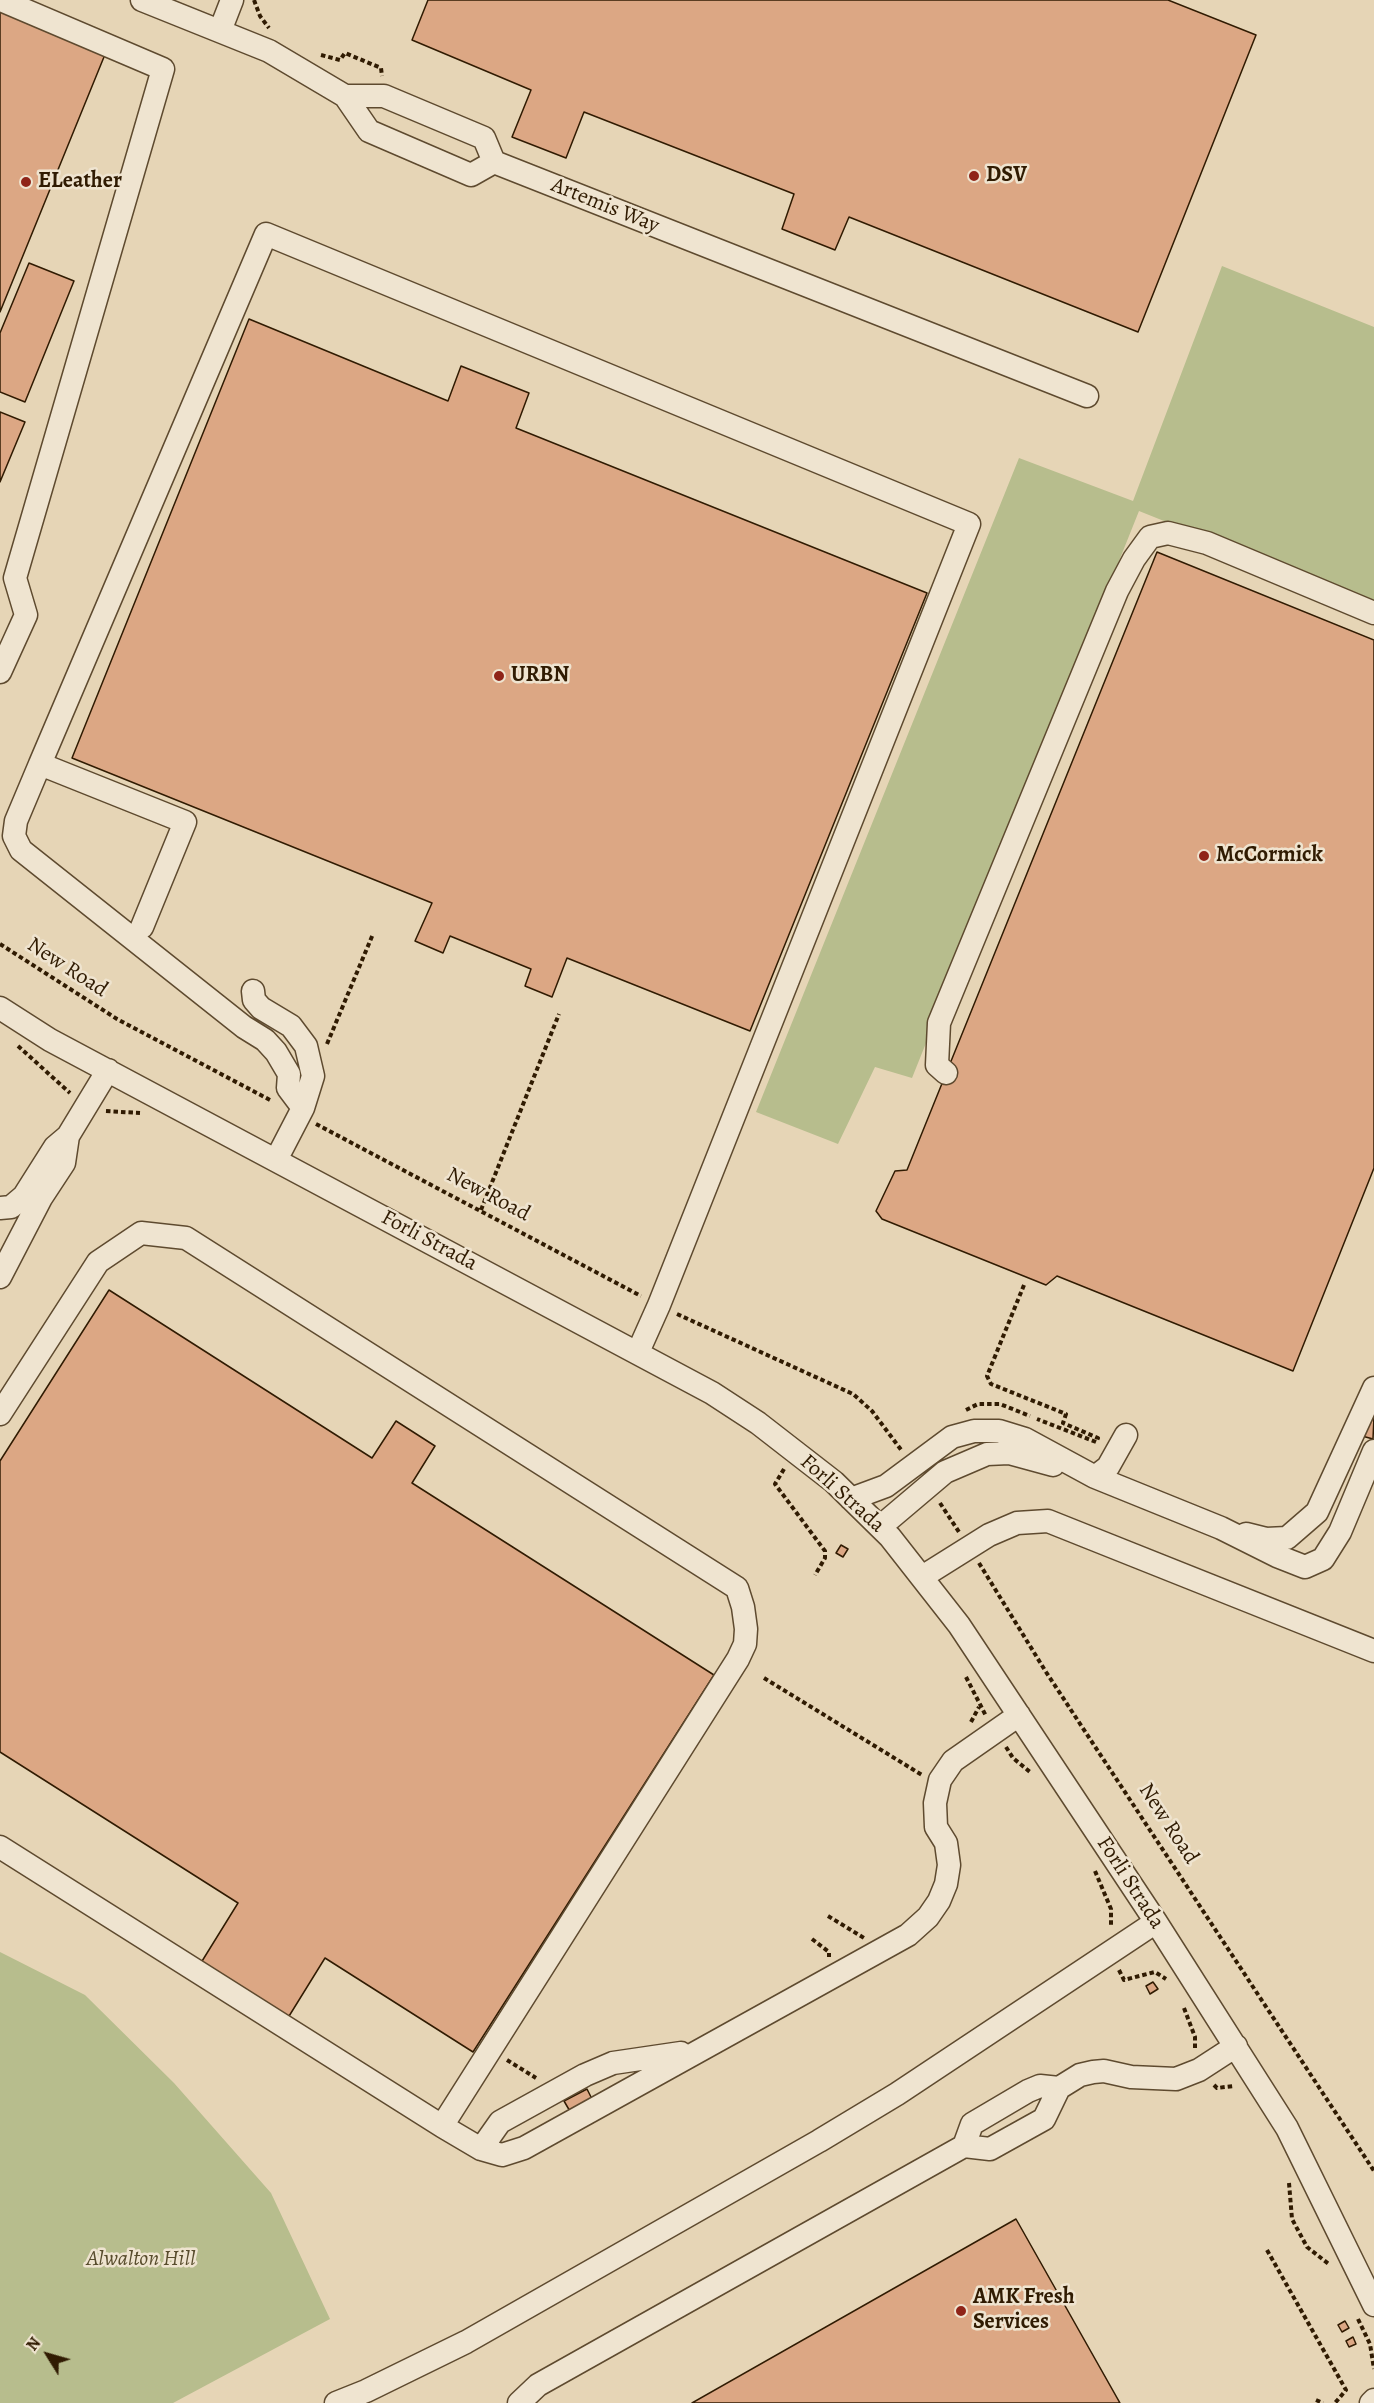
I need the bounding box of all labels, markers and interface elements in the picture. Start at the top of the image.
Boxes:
place label: DSV [986,163,1027,189]
place label: ELeather [38,169,122,195]
marker: DSV [967,169,981,183]
street label: Artemis Way [547,172,663,240]
marker: ELeather [19,175,33,189]
place label: URBN [511,663,569,689]
marker: URBN [492,669,506,683]
place label: McCormick [1216,843,1323,869]
marker: McCormick [1197,849,1211,863]
street label: New Road [22,932,112,1004]
street label: New Road [442,1162,534,1228]
street label: Forli Strada [376,1205,482,1277]
street label: Forli Strada [794,1449,890,1539]
street label: New Road [1132,1779,1204,1869]
street label: Forli Strada [1090,1832,1170,1934]
park label: Alwalton Hill [87,2247,195,2273]
place label: AMK Fresh Services [973,2285,1075,2336]
marker: AMK Fresh Services [954,2304,968,2318]
north arrow [18,2325,78,2385]
text: N [21,2333,46,2355]

